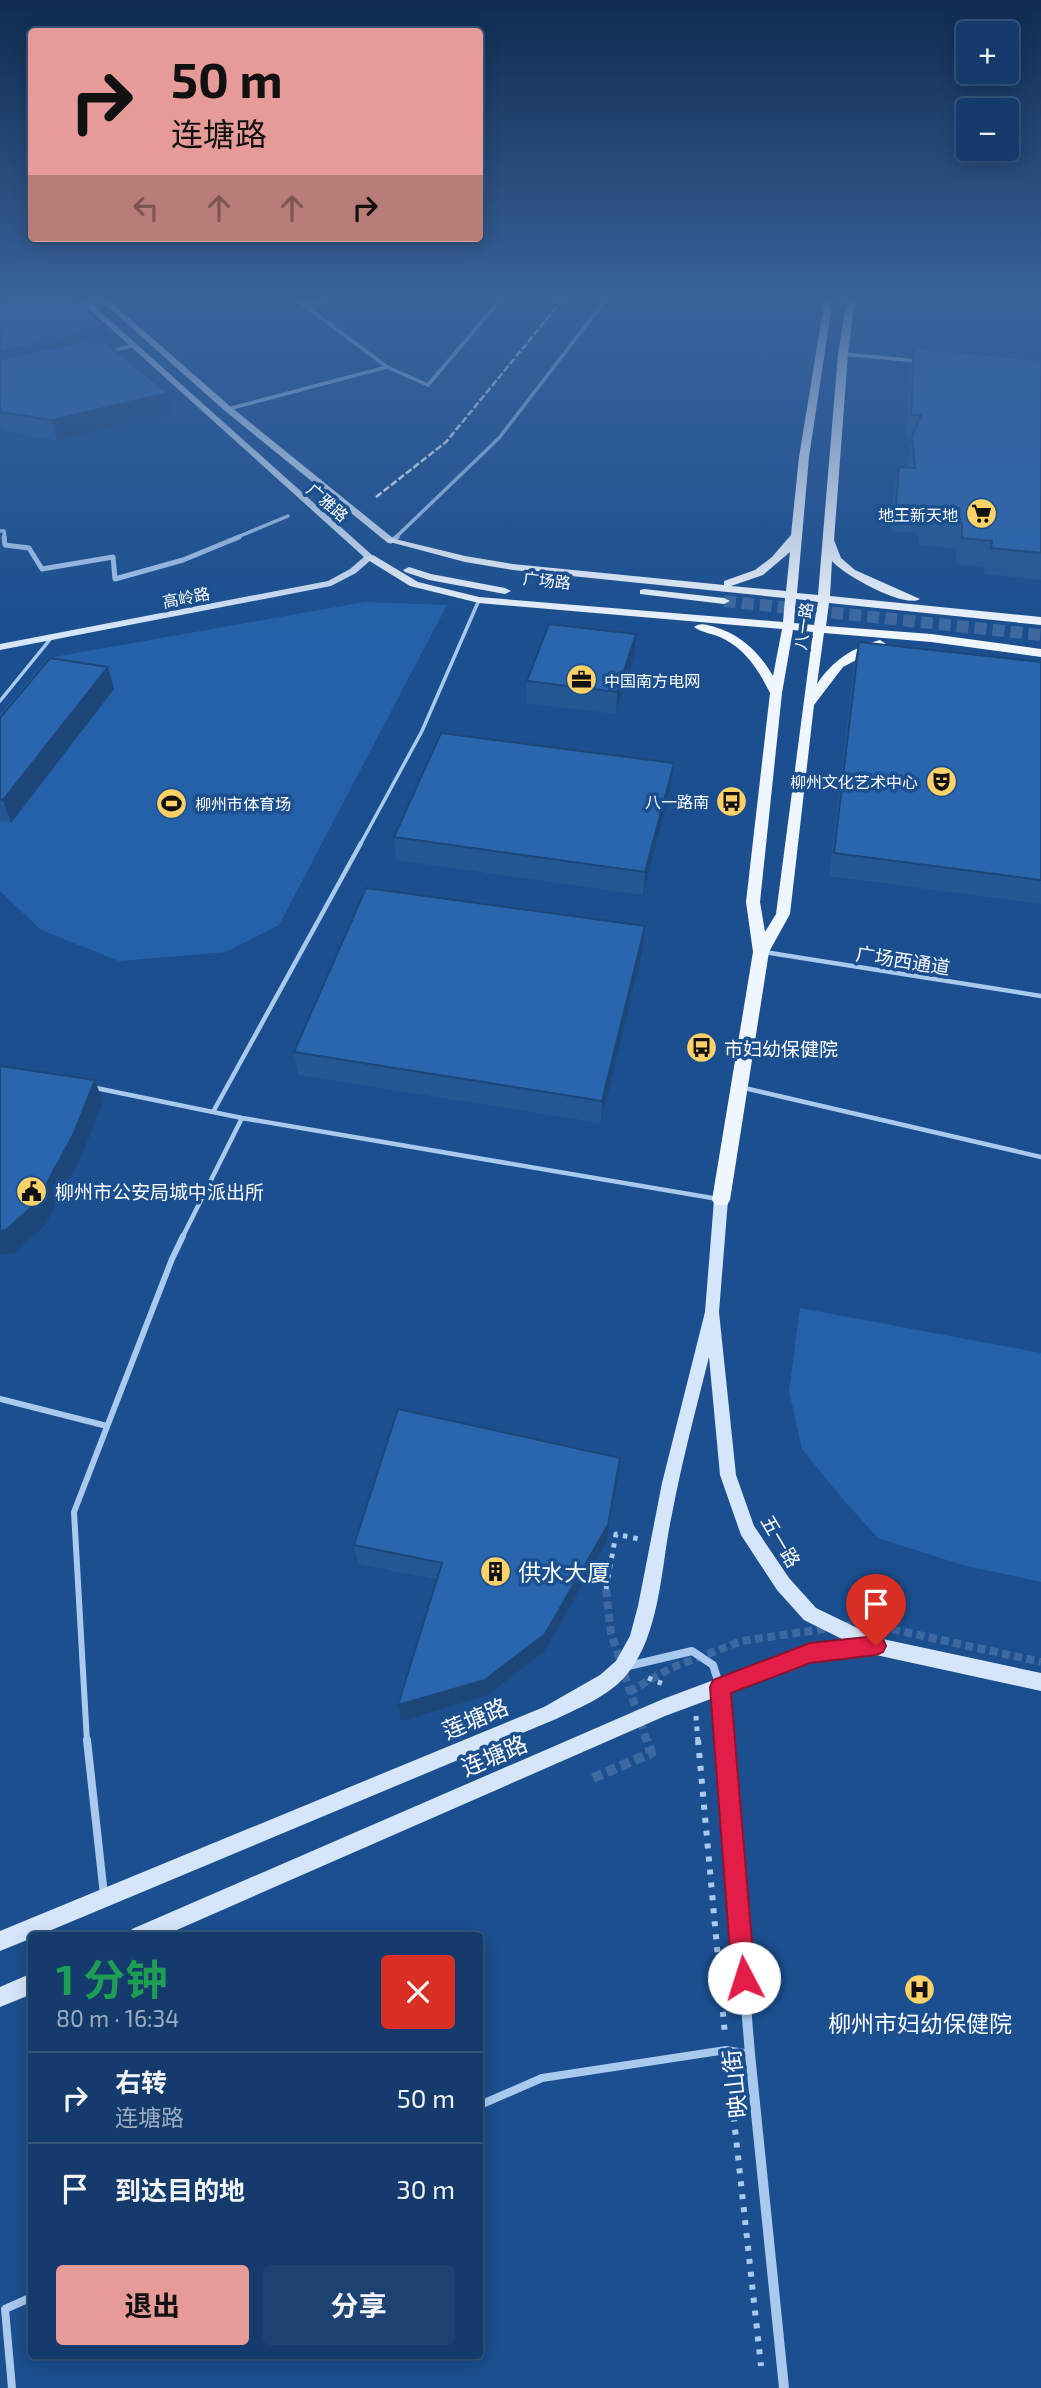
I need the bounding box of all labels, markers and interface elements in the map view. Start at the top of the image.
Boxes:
map controls [956,21,1019,161]
button: + [956,21,1019,84]
text: 50 m [171,49,283,108]
icon: right [56,56,147,147]
button: − [956,98,1019,161]
text: 连塘路 [171,114,267,152]
icon: left [127,189,165,227]
icon: ahead [200,189,238,227]
icon: ahead [273,189,311,227]
icon: right [346,189,384,227]
street label: 广雅路 [304,479,352,525]
supermarket icon: 地王新天地 [964,497,998,531]
place label: 地王新天地 [878,505,958,524]
street label: 广场路 [522,568,572,592]
street label: 高岭路 [161,583,211,611]
street label: 八一路 [790,601,816,651]
office icon: 中国南方电网 [564,663,598,697]
place label: 中国南方电网 [604,671,700,690]
theatre icon: 柳州文化艺术中心 [924,764,958,798]
place label: 柳州文化艺术中心 [790,772,918,791]
bus stop icon: 八一路南 [715,784,749,818]
sports icon: 柳州市体育场 [155,786,189,820]
place label: 八一路南 [645,792,709,811]
place label: 柳州市体育场 [195,794,291,813]
street label: 广场西通道 [854,941,952,979]
bus stop icon: 市妇幼保健院 [684,1031,718,1065]
place label: 市妇幼保健院 [724,1037,838,1060]
public building icon: 柳州市公安局城中派出所 [15,1174,49,1208]
place label: 柳州市公安局城中派出所 [55,1180,264,1203]
street label: 五一路 [756,1511,806,1571]
building icon: 供水大厦 [478,1555,512,1589]
place label: 供水大厦 [518,1558,610,1586]
pin [846,1574,906,1646]
icon: arrive [857,1585,895,1623]
street label: 莲塘路 [438,1692,512,1744]
street label: 连塘路 [457,1729,531,1781]
position arrow [707,1941,781,2015]
text: 1 分钟 [56,1953,167,2003]
button: close [381,1955,455,2029]
hospital icon: 柳州市妇幼保健院 [903,1972,937,2006]
text: 80 m · 16:34 [56,2004,179,2032]
place label: 柳州市妇幼保健院 [828,2009,1012,2037]
street label: 映山街 [716,2048,752,2120]
text: 右转 [115,2066,167,2097]
icon: right [56,2079,94,2117]
text: 50 m [397,2082,455,2113]
text: 连塘路 [115,2103,184,2131]
icon: arrive [56,2170,94,2208]
text: 30 m [396,2173,455,2204]
text: 到达目的地 [115,2174,245,2205]
button: 退出 [56,2265,249,2345]
button: 分享 [263,2265,455,2345]

